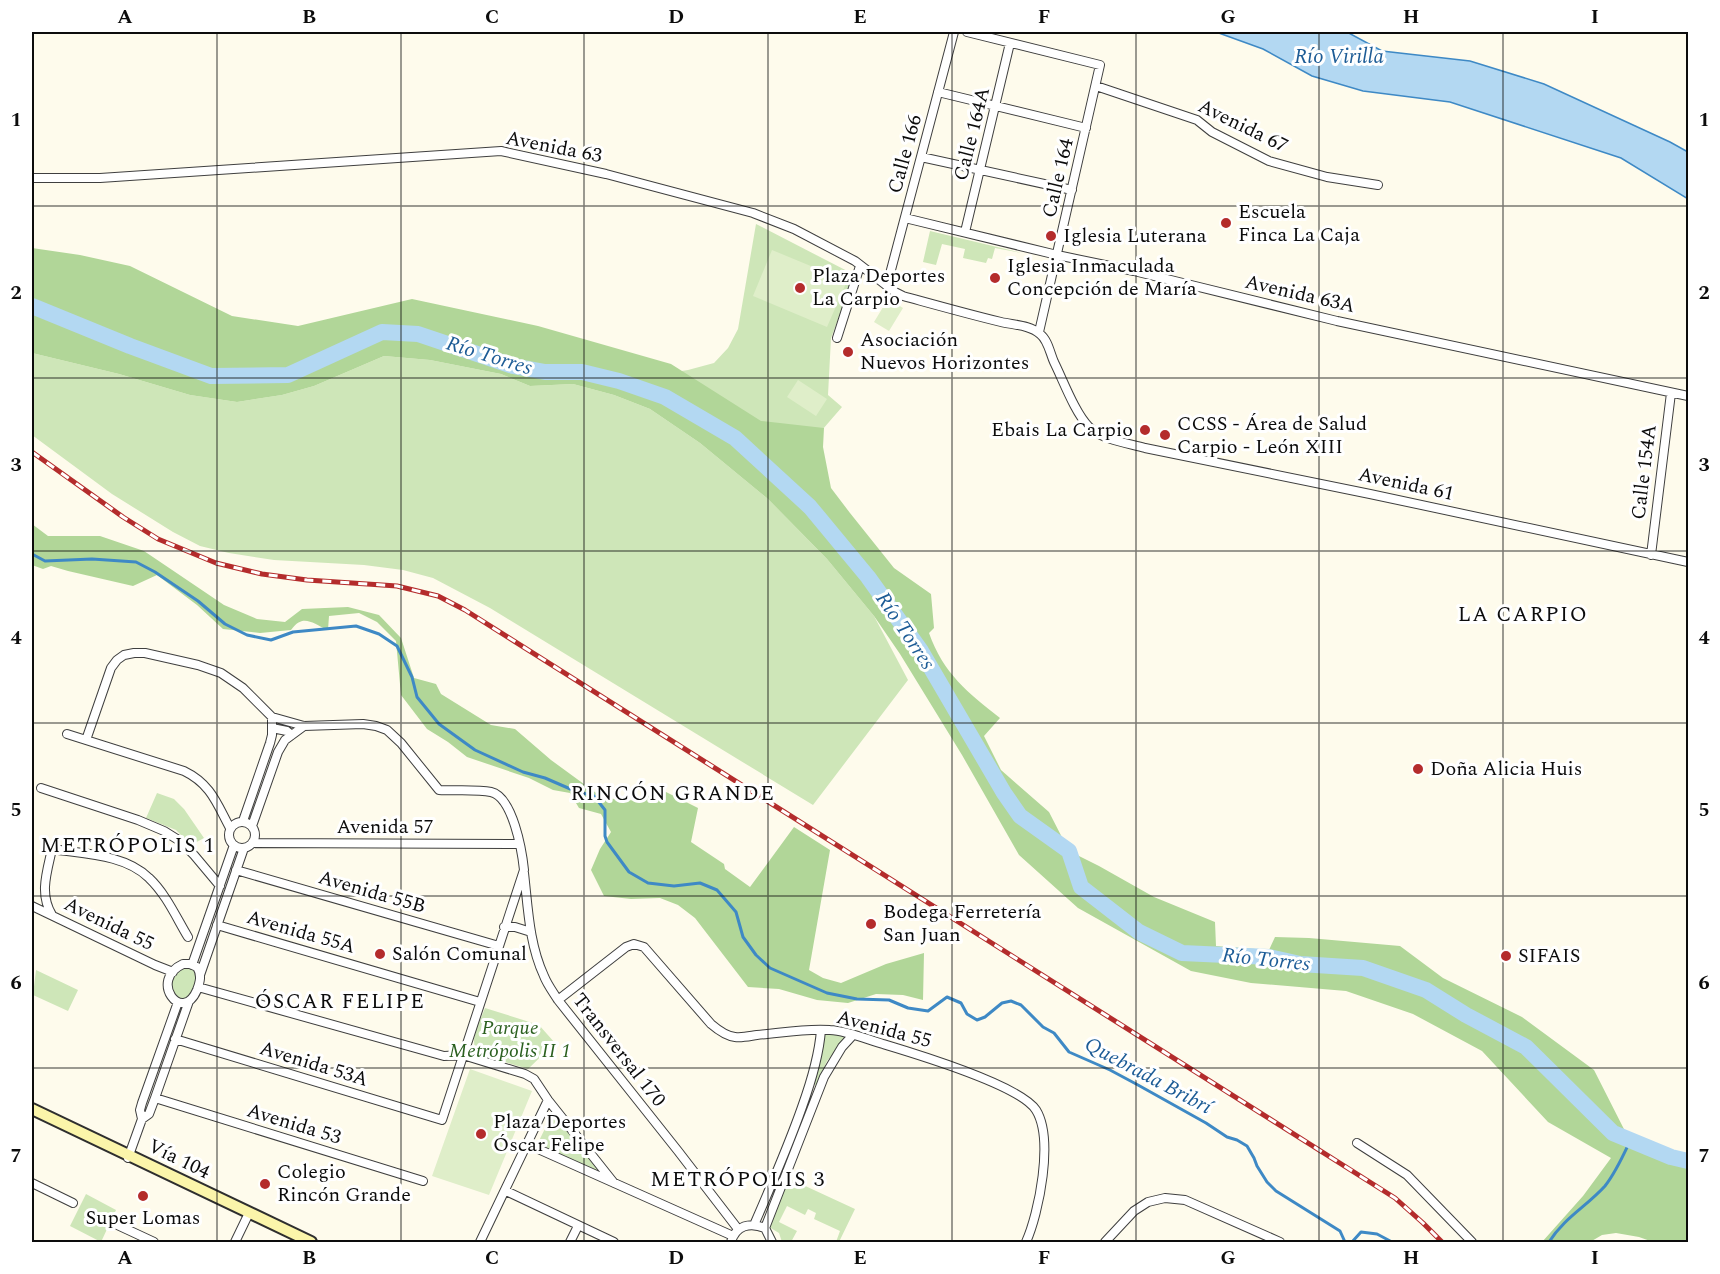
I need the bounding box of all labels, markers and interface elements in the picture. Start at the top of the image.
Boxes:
text: A [117,2,133,32]
text: B [302,2,316,32]
text: C [485,2,499,32]
text: D [668,2,684,32]
text: E [853,2,867,32]
text: F [1038,2,1050,32]
text: G [1220,2,1236,32]
text: H [1403,2,1419,32]
text: I [1591,2,1599,32]
water label: Río Virilla [1294,41,1384,73]
street label: Calle 164A [946,84,998,184]
street label: Avenida 67 [1193,91,1293,161]
text: 1 [10,105,22,135]
text: 1 [1698,105,1710,135]
street label: Calle 166 [880,111,930,197]
street label: Avenida 63 [503,123,605,171]
street label: Calle 164 [1034,135,1082,221]
place label: Escuela Finca La Caja [1238,197,1360,250]
marker: Escuela Finca La Caja [1219,216,1233,230]
place label: Iglesia Luterana [1063,221,1207,251]
marker: Iglesia Luterana [1044,229,1058,243]
place label: Iglesia Inmaculada Concepción de María [1007,251,1197,304]
place label: Plaza Deportes La Carpio [812,261,945,314]
street label: Avenida 63A [1242,267,1358,321]
marker: Iglesia Inmaculada Concepción de María [988,271,1002,285]
text: 2 [10,278,22,308]
text: 2 [1698,278,1710,308]
marker: Plaza Deportes La Carpio [793,281,807,295]
place label: Asociación Nuevos Horizontes [860,325,1029,378]
water label: Río Torres [442,328,537,384]
marker: Asociación Nuevos Horizontes [841,345,855,359]
place label: CCSS - Área de Salud Carpio - León XIII [1177,409,1367,462]
place label: Ebais La Carpio [991,415,1133,445]
marker: Ebais La Carpio [1138,423,1152,437]
street label: Calle 154A [1623,423,1665,521]
marker: CCSS - Área de Salud Carpio - León XIII [1158,428,1172,442]
text: 3 [10,450,22,480]
text: 3 [1698,450,1710,480]
street label: Avenida 61 [1355,459,1457,509]
water label: Río Torres [867,585,943,677]
district label: LA CARPIO [1458,599,1588,631]
text: 4 [10,623,22,653]
text: 4 [1698,623,1710,653]
place label: Doña Alicia Huis [1430,754,1583,784]
marker: Doña Alicia Huis [1411,762,1425,776]
district label: RINCÓN GRANDE [571,778,775,810]
text: 5 [10,795,22,825]
text: 5 [1698,795,1710,825]
street label: Avenida 57 [336,812,434,842]
district label: METRÓPOLIS 1 [40,830,216,862]
street label: Avenida 55B [315,862,429,922]
street label: Avenida 55 [59,889,159,959]
place label: Bodega Ferretería San Juan [883,897,1041,950]
street label: Avenida 55A [243,902,359,962]
marker: Bodega Ferretería San Juan [864,917,878,931]
place label: Salón Comunal [392,939,527,969]
water label: Río Torres [1220,939,1312,981]
place label: SIFAIS [1518,941,1580,971]
marker: Salón Comunal [373,947,387,961]
marker: SIFAIS [1499,949,1513,963]
text: 6 [10,968,22,998]
text: 6 [1698,968,1710,998]
district label: ÓSCAR FELIPE [255,986,425,1018]
street label: Transversal 170 [565,987,673,1113]
street label: Avenida 55 [833,1002,935,1056]
park label: Parque Metrópolis II 1 [449,1013,571,1066]
water label: Quebrada Bribrí [1078,1029,1219,1124]
street label: Avenida 53A [256,1033,372,1095]
street label: Avenida 53 [243,1095,345,1153]
place label: Plaza Deportes Óscar Felipe [493,1107,626,1160]
marker: Plaza Deportes Óscar Felipe [474,1127,488,1141]
street label: Vía 104 [143,1131,215,1187]
text: 7 [10,1141,22,1171]
text: 7 [1698,1141,1710,1171]
place label: Colegio Rincón Grande [277,1157,411,1210]
district label: METRÓPOLIS 3 [650,1164,826,1196]
marker: Colegio Rincón Grande [258,1177,272,1191]
marker: Super Lomas [136,1189,150,1203]
place label: Super Lomas [86,1203,200,1233]
text: A [117,1243,133,1273]
text: B [302,1243,316,1273]
text: C [485,1243,499,1273]
text: D [668,1243,684,1273]
text: E [853,1243,867,1273]
text: F [1038,1243,1050,1273]
text: G [1220,1243,1236,1273]
text: H [1403,1243,1419,1273]
text: I [1591,1243,1599,1273]

